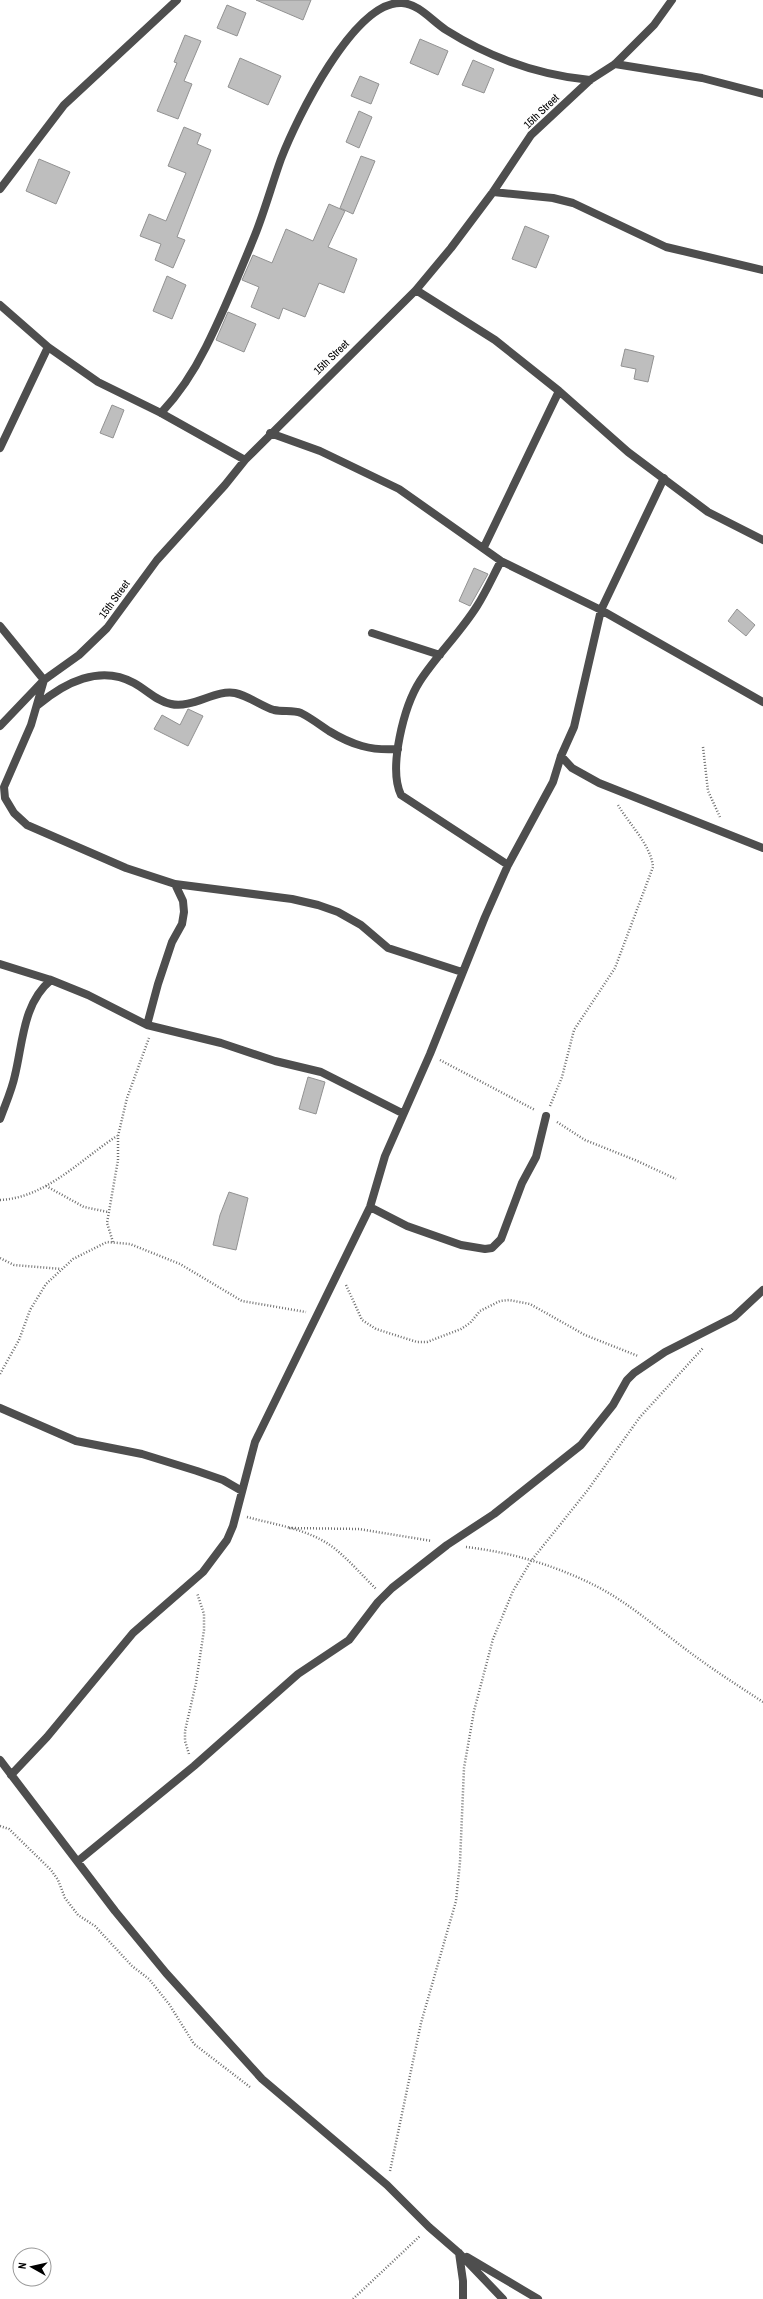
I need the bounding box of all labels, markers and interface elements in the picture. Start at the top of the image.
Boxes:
street label: 15th Street [520,90,562,131]
street label: 15th Street [310,336,352,377]
street label: 15th Street [95,577,133,621]
north arrow [12,2247,52,2287]
text: N [15,2261,29,2270]

